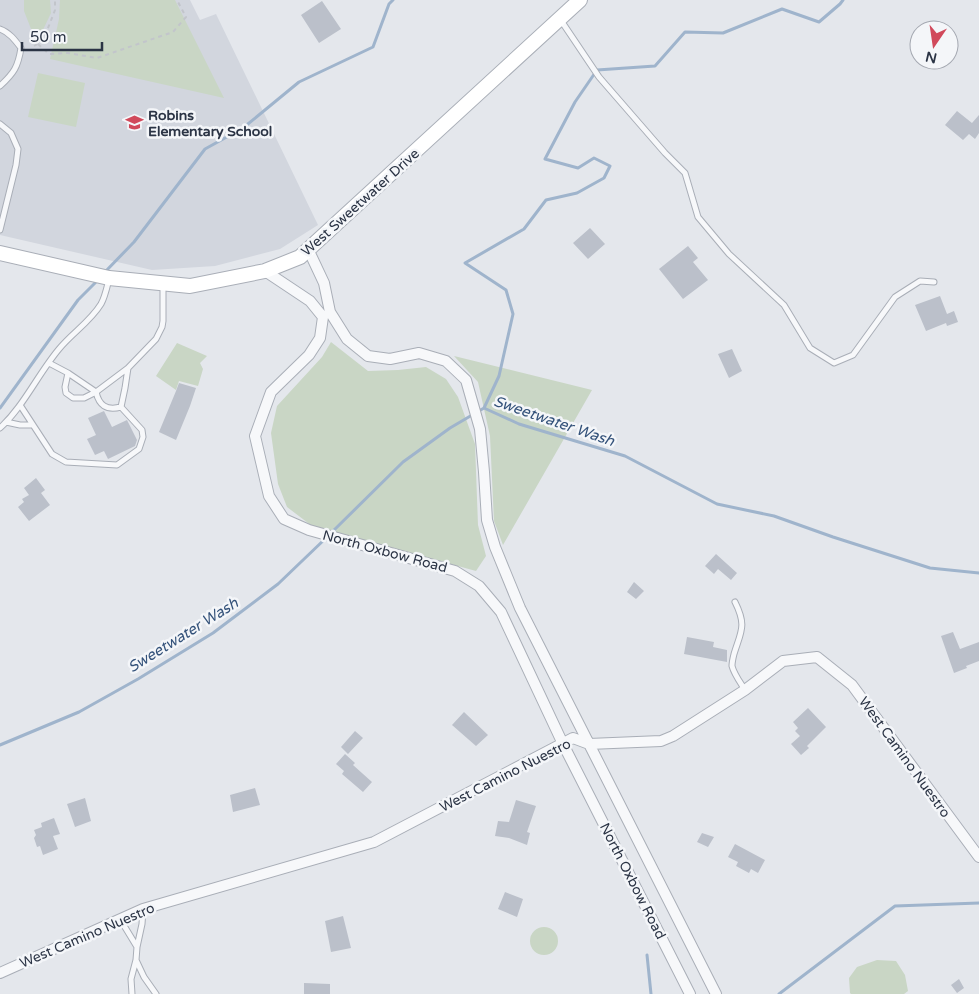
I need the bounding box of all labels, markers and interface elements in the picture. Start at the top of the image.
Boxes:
scale bar [22,20,102,52]
north arrow [909,20,959,70]
text: 50 m [30,28,67,46]
text: N [924,48,939,67]
place label: Robins Elementary School [148,107,272,140]
school or university icon: Robins Elementary School [124,113,144,133]
street label: West Sweetwater Drive [298,145,423,260]
water label: Sweetwater Wash [491,392,617,450]
street label: North Oxbow Road [321,527,449,576]
water label: Sweetwater Wash [125,593,242,676]
street label: West Camino Nuestro [855,694,954,821]
street label: West Camino Nuestro [437,735,574,816]
street label: North Oxbow Road [596,820,669,942]
street label: West Camino Nuestro [17,899,157,972]

